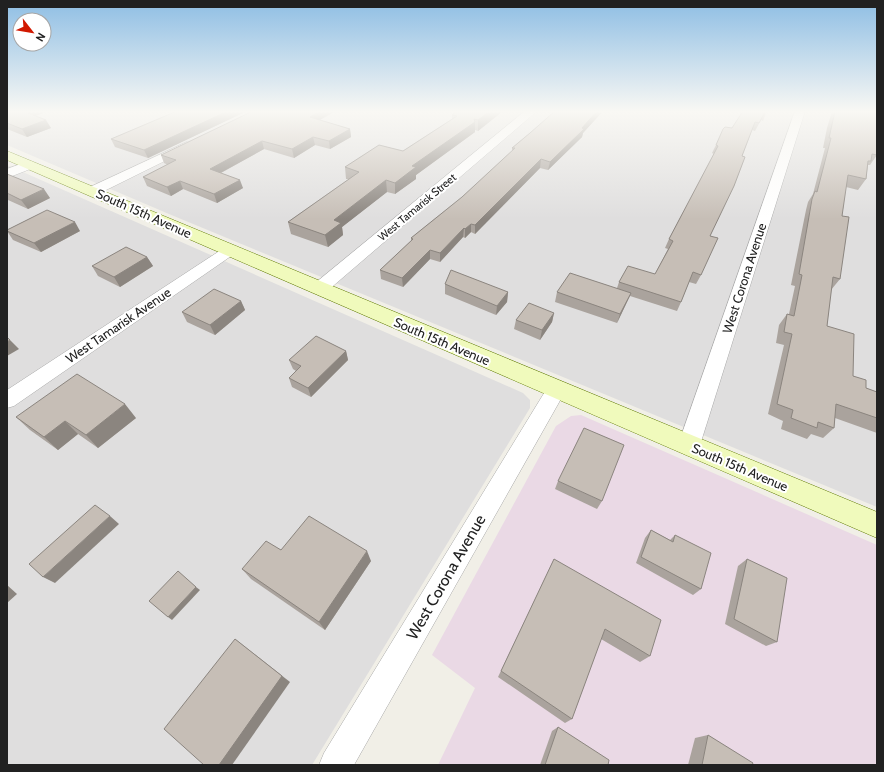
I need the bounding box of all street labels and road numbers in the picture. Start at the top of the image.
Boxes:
street label: West Tamarisk Street [375,170,459,244]
street label: South 15th Avenue [94,185,194,241]
street label: West Corona Avenue [719,221,769,335]
street label: West Tamarisk Avenue [62,284,174,366]
street label: South 15th Avenue [392,314,493,369]
street label: South 15th Avenue [690,440,791,495]
street label: West Corona Avenue [402,511,490,643]

